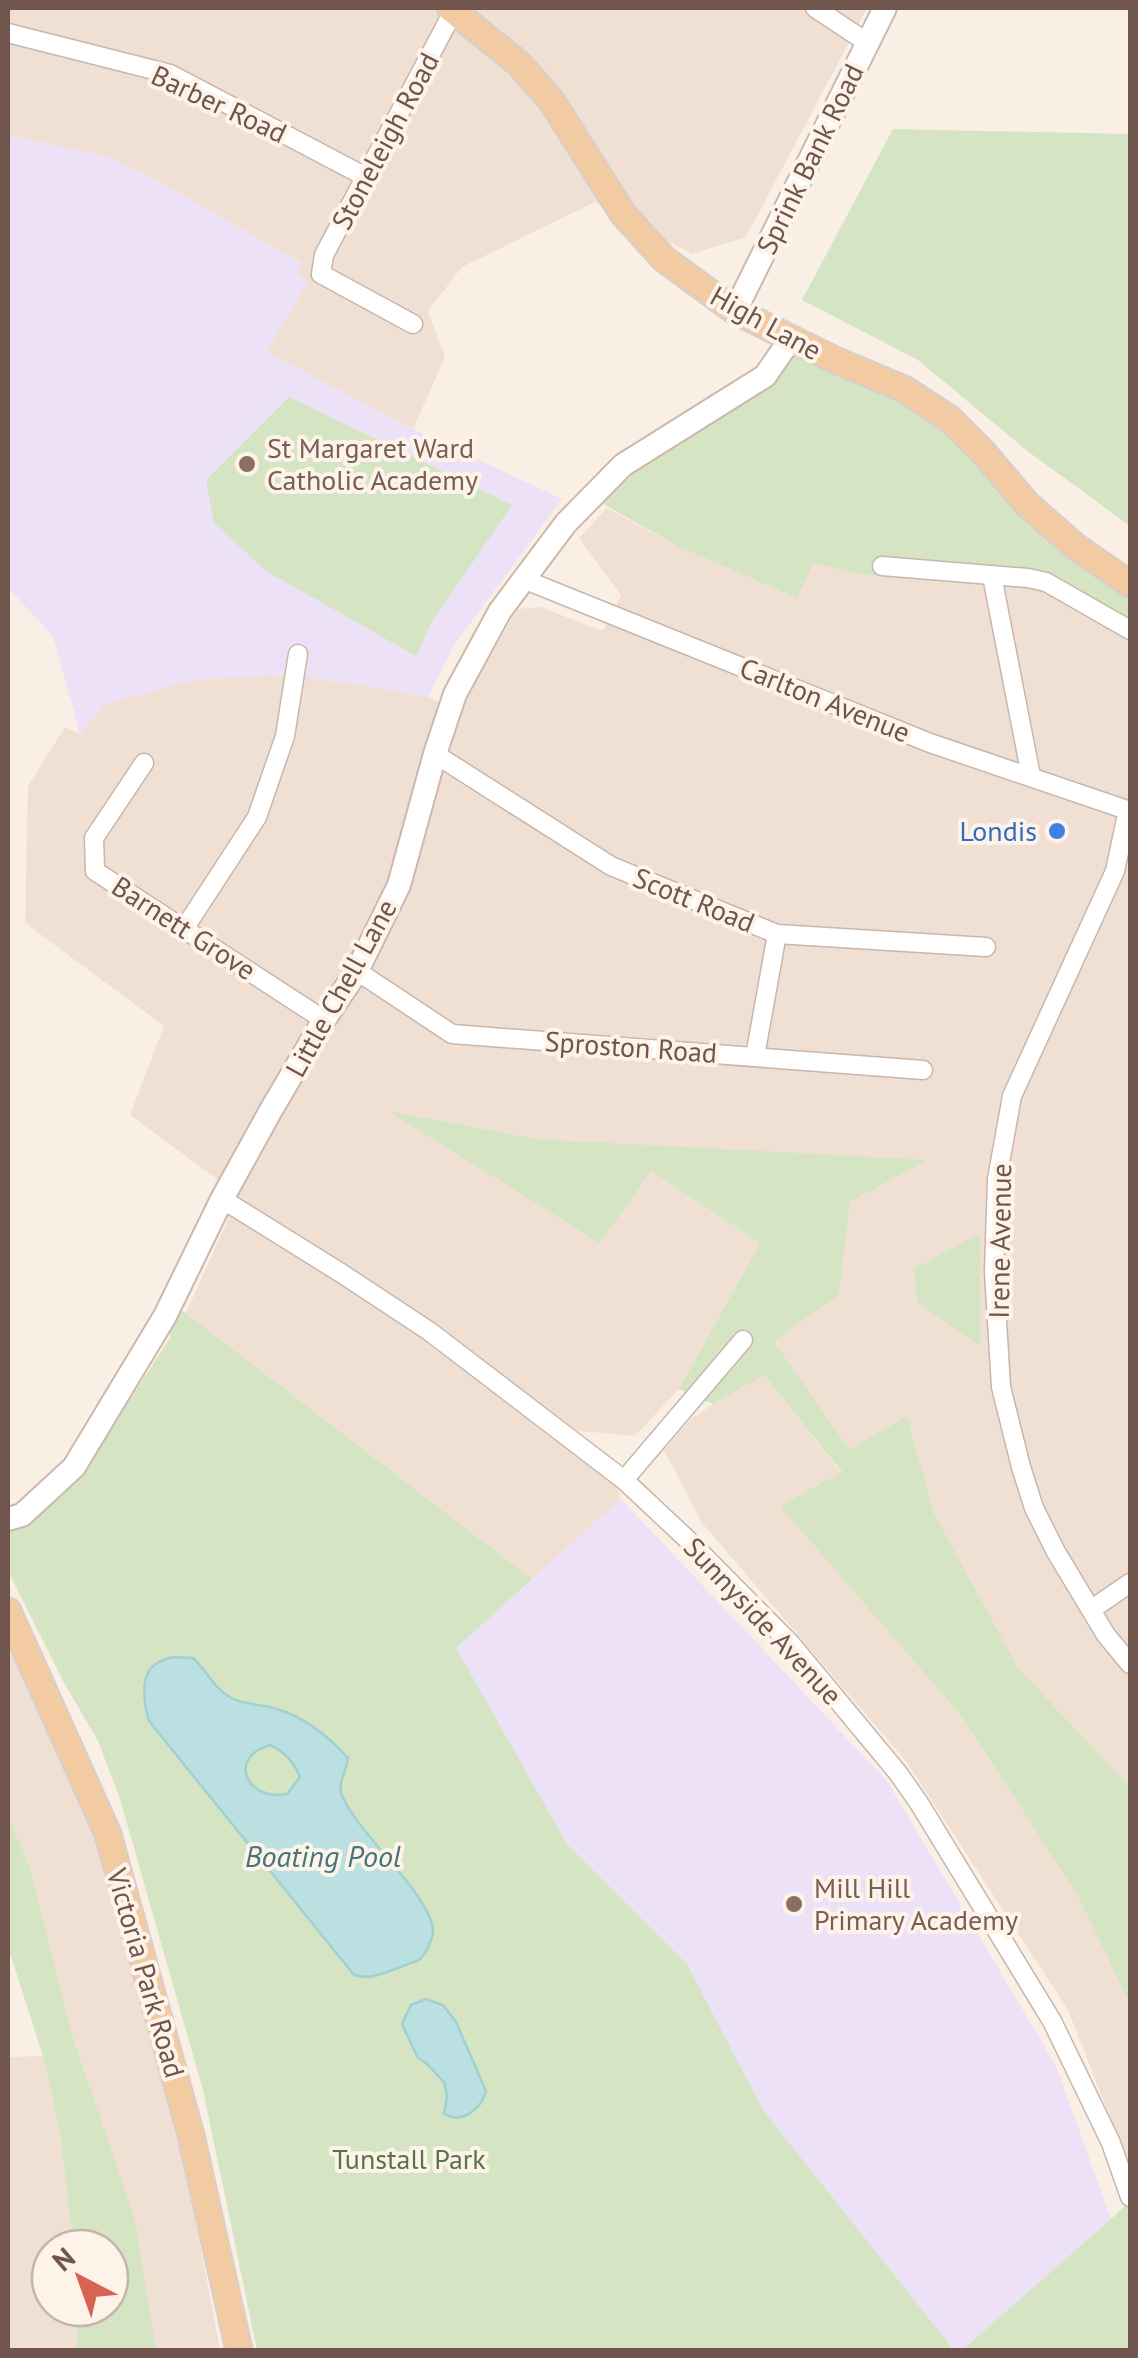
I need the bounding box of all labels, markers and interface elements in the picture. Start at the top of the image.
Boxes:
street label: Stoneleigh Road [322,46,447,236]
street label: Barber Road [146,56,293,151]
street label: Sprink Bank Road [747,58,872,260]
street label: High Lane [704,277,828,368]
place label: St Margaret Ward Catholic Academy [267,429,478,498]
marker: St Margaret Ward Catholic Academy [236,453,258,475]
street label: Carlton Avenue [735,649,916,751]
place label: Londis [959,812,1037,849]
marker: Londis [1046,820,1068,842]
street label: Scott Road [628,858,760,941]
street label: Barnett Grove [105,867,263,988]
street label: Little Chell Lane [276,892,405,1083]
street label: Sproston Road [544,1022,718,1071]
street label: Irene Avenue [980,1163,1019,1319]
street label: Sunnyside Avenue [676,1529,851,1712]
water label: Boating Pool [245,1836,401,1875]
street label: Victoria Park Road [99,1863,194,2082]
place label: Mill Hill Primary Academy [814,1869,1018,1938]
marker: Mill Hill Primary Academy [783,1893,805,1915]
park label: Tunstall Park [332,2140,486,2177]
north arrow [30,2228,130,2328]
text: N [44,2239,82,2279]

